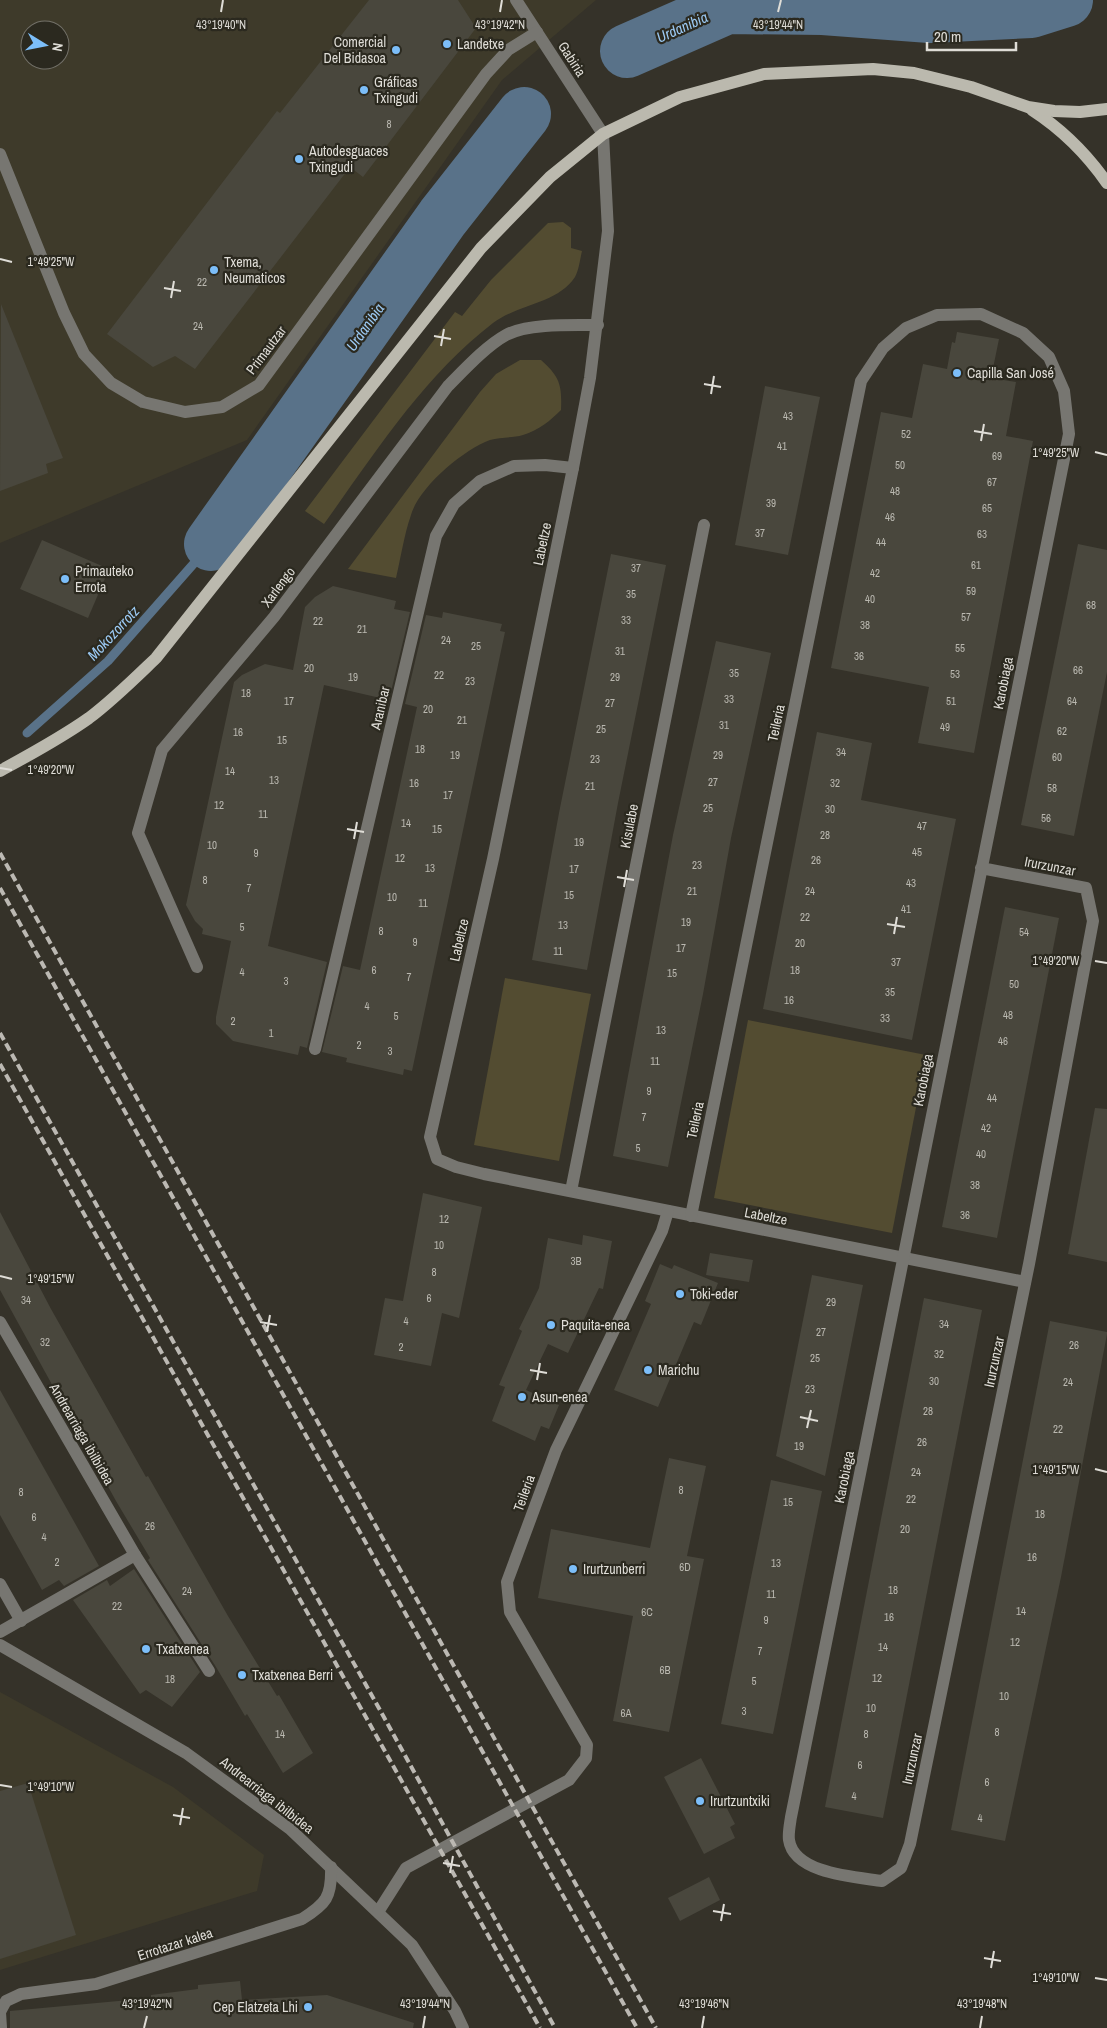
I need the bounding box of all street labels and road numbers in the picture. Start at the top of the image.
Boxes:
street label: Gabiria [554,38,590,80]
street label: Primautzar [242,322,290,378]
street label: Labeltze [529,521,555,567]
street label: Xarlengo [257,563,299,611]
street label: Karobiaga [989,655,1017,711]
street label: Aranibar [366,684,394,732]
street label: Teileria [763,702,789,743]
street label: Kisulabe [616,802,642,850]
street label: Irurzunzar [1023,852,1077,880]
street label: Labeltze [445,917,473,963]
street label: Karobiaga [909,1052,937,1108]
street label: Teileria [682,1099,708,1140]
street label: Labeltze [743,1203,789,1229]
street label: Irurzunzar [980,1335,1008,1389]
street label: Andrearriaga ibilbidea [45,1379,119,1488]
street label: Karobiaga [830,1449,858,1505]
street label: Teileria [509,1472,539,1514]
street label: Irurzunzar [898,1732,926,1786]
street label: Andrearriaga ibilbidea [216,1752,318,1838]
street label: Errotazar kalea [135,1923,215,1965]

